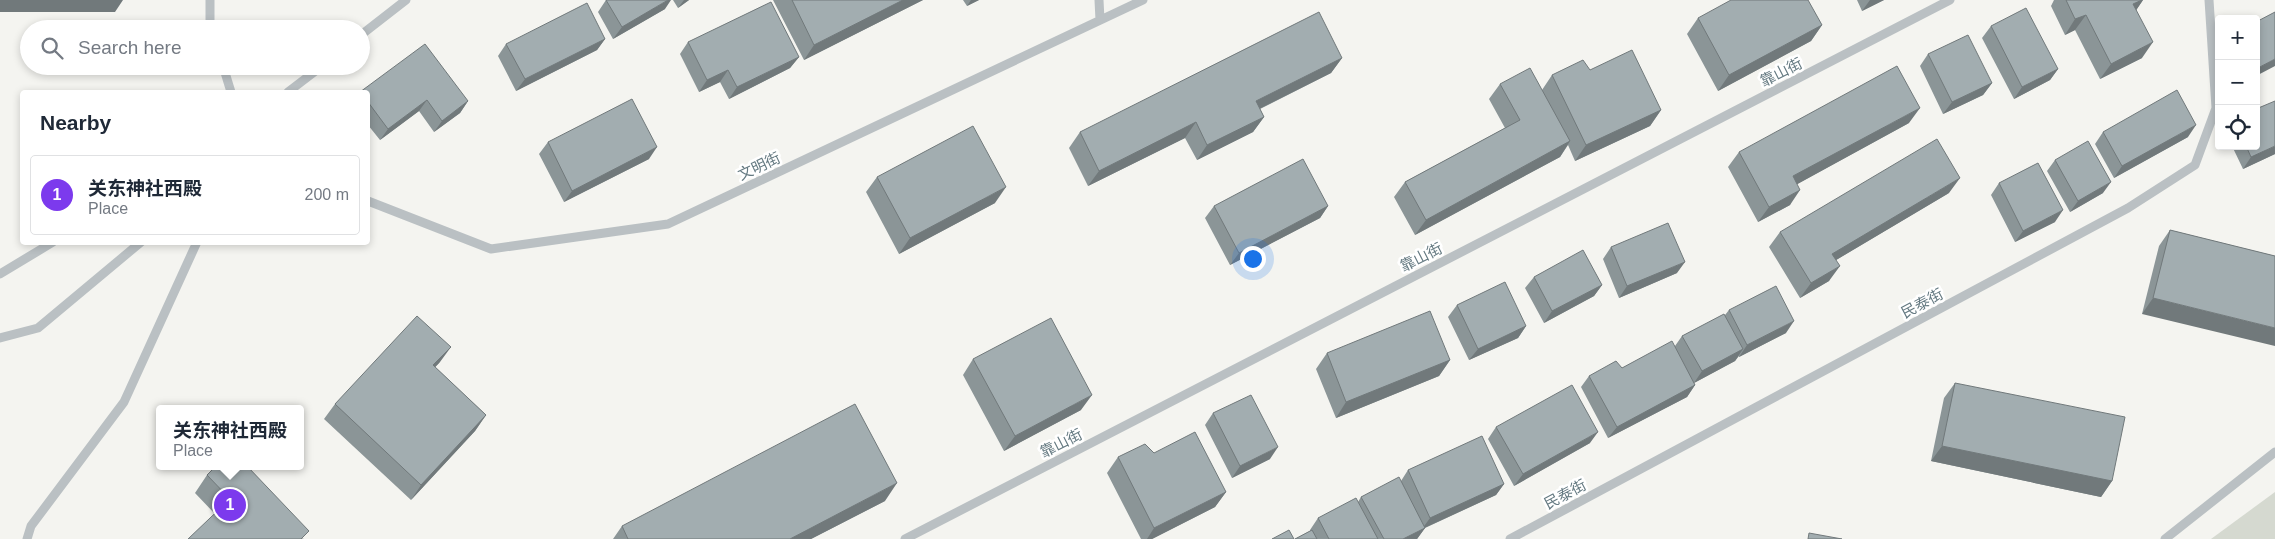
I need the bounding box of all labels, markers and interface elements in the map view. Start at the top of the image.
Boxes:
map controls [2215,15,2260,150]
button: + [2215,15,2260,60]
search box [20,20,370,75]
icon: search [38,34,66,62]
text: Search here [78,37,182,58]
street label: 靠山街 [1757,54,1805,90]
button: − [2215,60,2260,105]
button: locate [2215,105,2260,150]
text: Nearby [40,111,111,134]
street label: 文明街 [735,149,783,183]
text: 关东神社西殿 [88,178,202,199]
text: 1 [53,186,61,203]
text: 200 m [305,186,349,203]
text: Place [88,200,128,217]
street label: 靠山街 [1397,239,1445,275]
your location [1240,246,1266,272]
street label: 民泰街 [1898,285,1946,321]
popup [156,405,304,470]
text: 关东神社西殿 [173,420,287,441]
street label: 靠山街 [1037,425,1085,461]
text: Place [173,442,213,459]
street label: 民泰街 [1541,476,1589,512]
pin: 1 [214,486,246,524]

